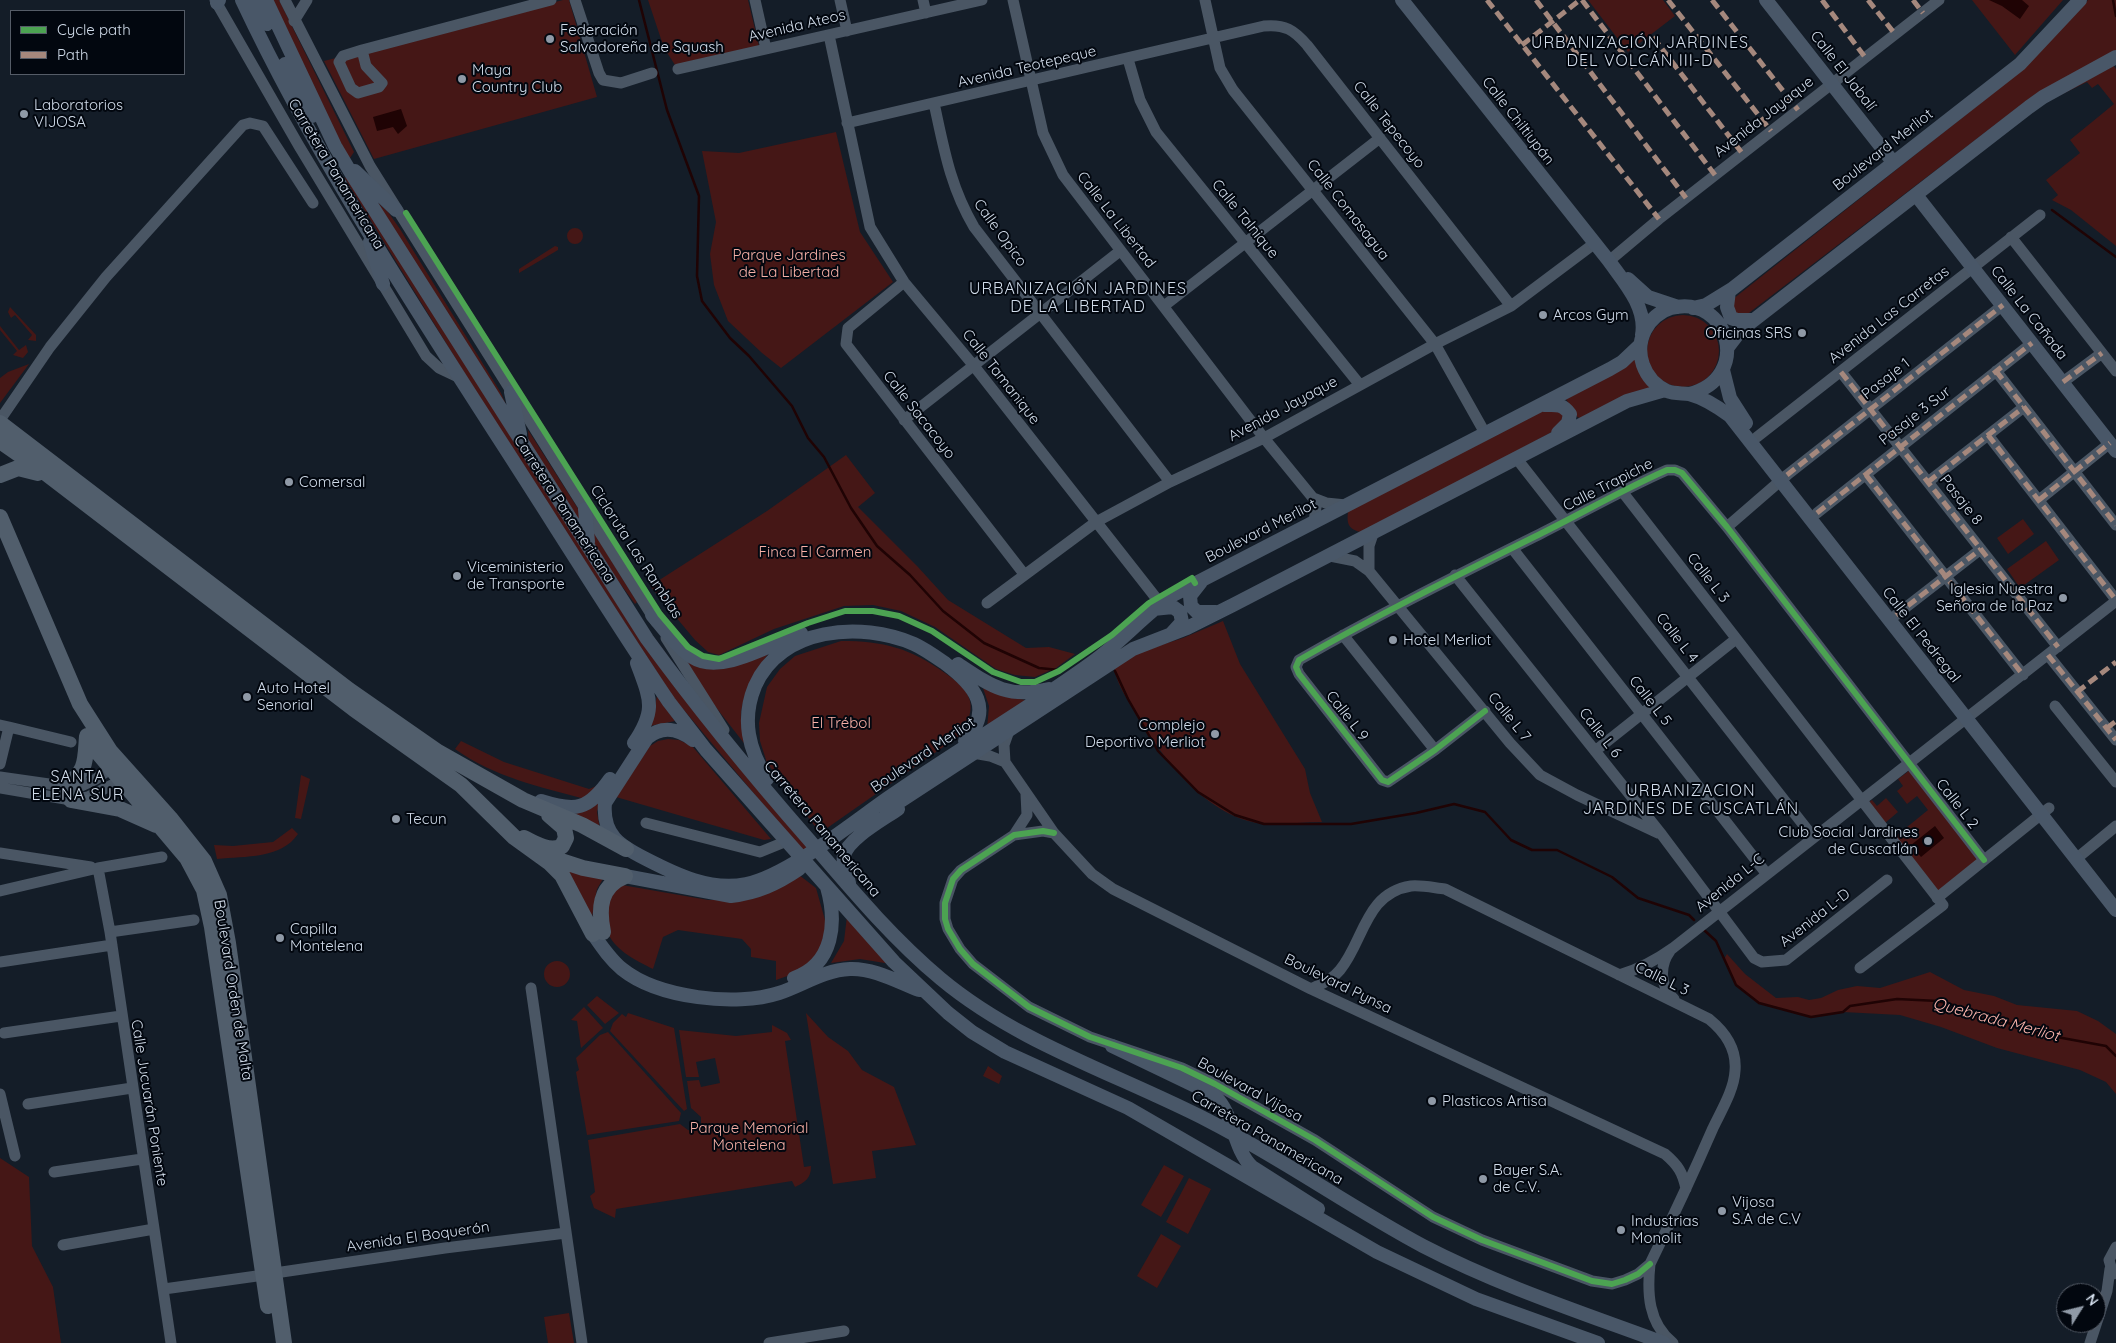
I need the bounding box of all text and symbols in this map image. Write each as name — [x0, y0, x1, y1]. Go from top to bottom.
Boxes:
street label: Avenida Ateos — [747, 6, 847, 46]
legend — [10, 10, 185, 75]
text: Cycle path — [57, 20, 131, 39]
place label: Federación Salvadoreña de Squash — [560, 21, 724, 56]
street label: Calle El Jabalí — [1806, 27, 1880, 115]
marker: Federación Salvadoreña de Squash — [544, 33, 556, 45]
district label: URBANIZACIÓN JARDINES DEL VOLCÁN III-D — [1528, 33, 1752, 71]
street label: Avenida Teotepeque — [956, 42, 1098, 92]
text: Path — [57, 45, 89, 64]
place label: Maya Country Club — [472, 61, 562, 96]
marker: Maya Country Club — [456, 73, 468, 85]
street label: Calle Chiltiupán — [1478, 73, 1558, 169]
street label: Avenida Jayaque — [1711, 73, 1817, 161]
street label: Calle Tepecoyo — [1349, 78, 1429, 172]
place label: Laboratorios VIJOSA — [34, 96, 123, 131]
street label: Carretera Panamericana — [284, 96, 388, 252]
street label: Boulevard Merliot — [1829, 105, 1937, 195]
marker: Laboratorios VIJOSA — [18, 108, 30, 120]
street label: Calle Comasagua — [1303, 156, 1393, 264]
street label: Calle La Libertad — [1073, 168, 1159, 272]
street label: Calle Talnique — [1208, 176, 1282, 262]
street label: Calle Opico — [970, 196, 1030, 270]
park label: Parque Jardines de La Libertad — [732, 246, 846, 281]
street label: Avenida Las Carretas — [1825, 262, 1953, 368]
street label: Calle La Cañada — [1987, 262, 2071, 364]
district label: URBANIZACIÓN JARDINES DE LA LIBERTAD — [966, 279, 1190, 317]
place label: Arcos Gym — [1553, 306, 1629, 324]
marker: Arcos Gym — [1537, 309, 1549, 321]
place label: Oficinas SRS — [1705, 324, 1792, 342]
street label: Calle Tamanique — [958, 326, 1044, 428]
marker: Oficinas SRS — [1796, 327, 1808, 339]
street label: Pasaje 1 — [1858, 355, 1914, 403]
street label: Calle Sacacoyo — [879, 367, 959, 463]
street label: Avenida Jayaque — [1225, 373, 1341, 445]
street label: Pasaje 3 Sur — [1876, 383, 1954, 449]
street label: Carretera Panamericana — [510, 432, 618, 586]
street label: Calle Trapiche — [1560, 455, 1656, 515]
street label: Pasaje 8 — [1936, 471, 1986, 529]
place label: Comersal — [299, 473, 365, 491]
marker: Comersal — [283, 476, 295, 488]
street label: Cicloruta Las Ramblas — [586, 482, 686, 622]
street label: Boulevard Merliot — [1203, 495, 1319, 567]
park label: Finca El Carmen — [759, 543, 871, 561]
street label: Calle L 3 — [1683, 550, 1733, 606]
place label: Viceministerio de Transporte — [467, 558, 565, 593]
marker: Viceministerio de Transporte — [451, 570, 463, 582]
place label: Iglesia Nuestra Señora de la Paz — [1936, 580, 2053, 615]
street label: Calle El Pedregal — [1878, 584, 1964, 686]
marker: Iglesia Nuestra Señora de la Paz — [2057, 592, 2069, 604]
street label: Calle L 4 — [1652, 610, 1702, 666]
place label: Hotel Merliot — [1403, 631, 1491, 649]
marker: Hotel Merliot — [1387, 634, 1399, 646]
street label: Calle L 5 — [1625, 672, 1675, 730]
place label: Auto Hotel Senorial — [257, 679, 330, 714]
street label: Calle L 9 — [1322, 687, 1372, 745]
street label: Calle L 7 — [1484, 689, 1534, 745]
marker: Auto Hotel Senorial — [241, 691, 253, 703]
street label: Calle L 6 — [1575, 704, 1625, 762]
street label: Boulevard Merliot — [867, 713, 979, 797]
park label: El Trébol — [811, 714, 871, 732]
place label: Complejo Deportivo Merliot — [1085, 716, 1205, 751]
marker: Complejo Deportivo Merliot — [1209, 728, 1221, 740]
street label: Carretera Panamericana — [760, 757, 884, 901]
district label: SANTA ELENA SUR — [30, 767, 126, 805]
street label: Calle L 2 — [1932, 775, 1982, 833]
district label: URBANIZACION JARDINES DE CUSCATLÁN — [1580, 781, 1802, 819]
place label: Tecun — [406, 810, 447, 828]
marker: Tecun — [390, 813, 402, 825]
place label: Club Social Jardines de Cuscatlán — [1778, 823, 1918, 858]
marker: Club Social Jardines de Cuscatlán — [1922, 835, 1934, 847]
street label: Avenida L-C — [1692, 850, 1768, 916]
street label: Avenida L-D — [1776, 885, 1854, 951]
street label: Boulevard Orden de Malta — [210, 898, 256, 1082]
place label: Capilla Montelena — [290, 920, 363, 955]
marker: Capilla Montelena — [274, 932, 286, 944]
street label: Boulevard Pynsa — [1281, 950, 1395, 1018]
street label: Calle L 3 — [1632, 958, 1692, 1000]
water label: Quebrada Merliot — [1931, 994, 2061, 1046]
street label: Calle Jucuarán Poniente — [127, 1018, 171, 1188]
street label: Boulevard Vijosa — [1194, 1054, 1306, 1126]
street label: Carretera Panamericana — [1188, 1087, 1346, 1189]
place label: Plasticos Artisa — [1442, 1092, 1547, 1110]
marker: Plasticos Artisa — [1426, 1095, 1438, 1107]
park label: Parque Memorial Montelena — [690, 1119, 808, 1154]
place label: Bayer S.A. de C.V. — [1493, 1161, 1562, 1196]
marker: Bayer S.A. de C.V. — [1477, 1173, 1489, 1185]
place label: Vijosa S.A de C.V — [1732, 1193, 1801, 1228]
marker: Vijosa S.A de C.V — [1716, 1205, 1728, 1217]
place label: Industrias Monolit — [1631, 1212, 1699, 1247]
street label: Avenida El Boquerón — [345, 1218, 491, 1256]
marker: Industrias Monolit — [1615, 1224, 1627, 1236]
north arrow — [2056, 1283, 2106, 1333]
text: N — [2082, 1290, 2103, 1309]

